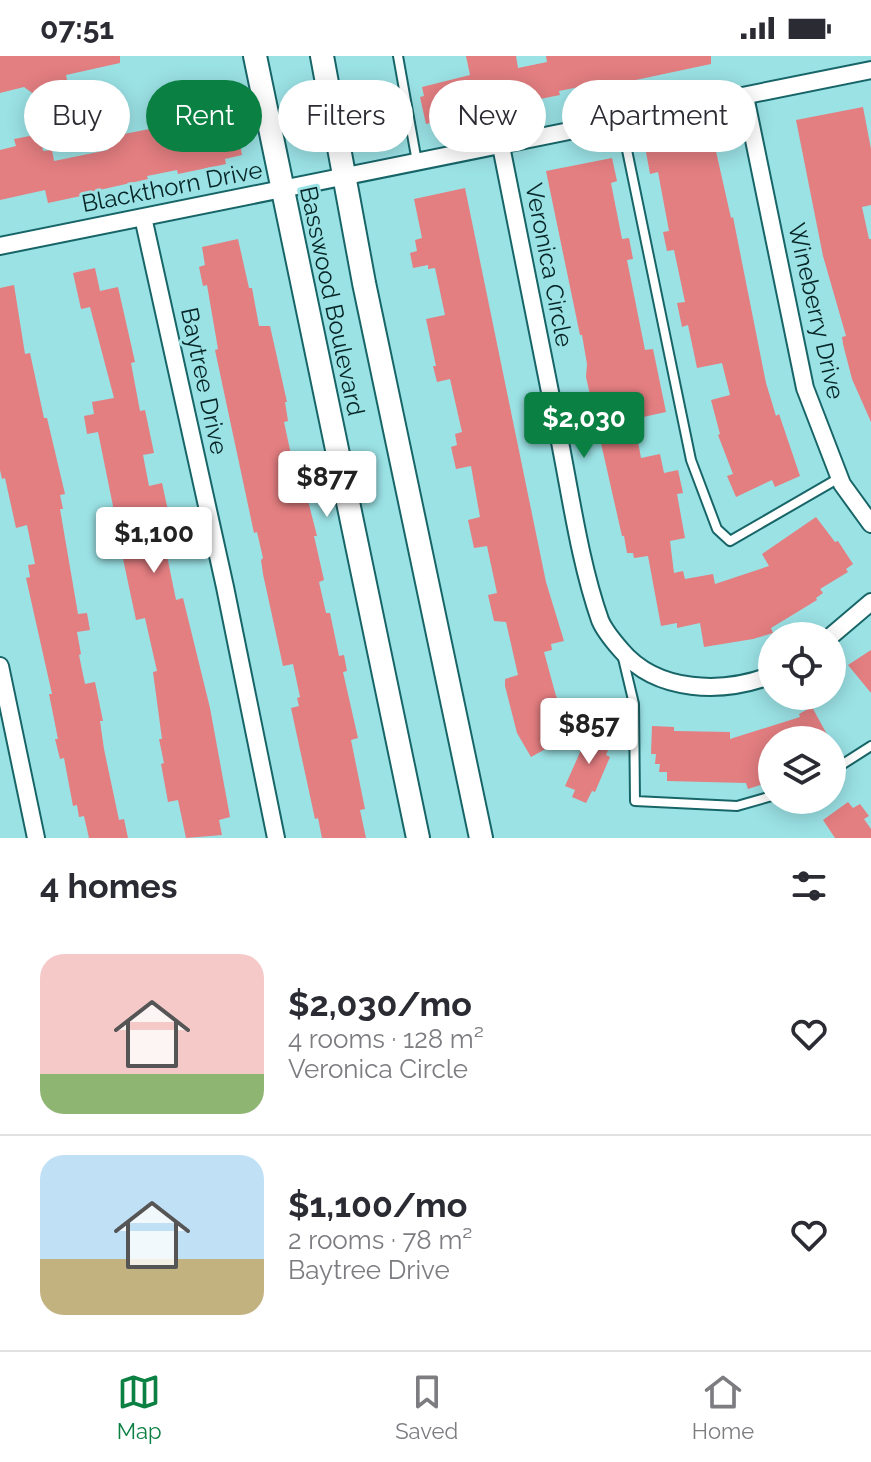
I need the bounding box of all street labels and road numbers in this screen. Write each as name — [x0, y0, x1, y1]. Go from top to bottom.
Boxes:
street label: Blackthorn Drive — [79, 155, 265, 218]
street label: Veronica Circle — [519, 181, 580, 349]
street label: Basswood Boulevard — [294, 183, 371, 418]
street label: Wineberry Drive — [782, 220, 851, 402]
street label: Baytree Drive — [175, 305, 234, 457]

